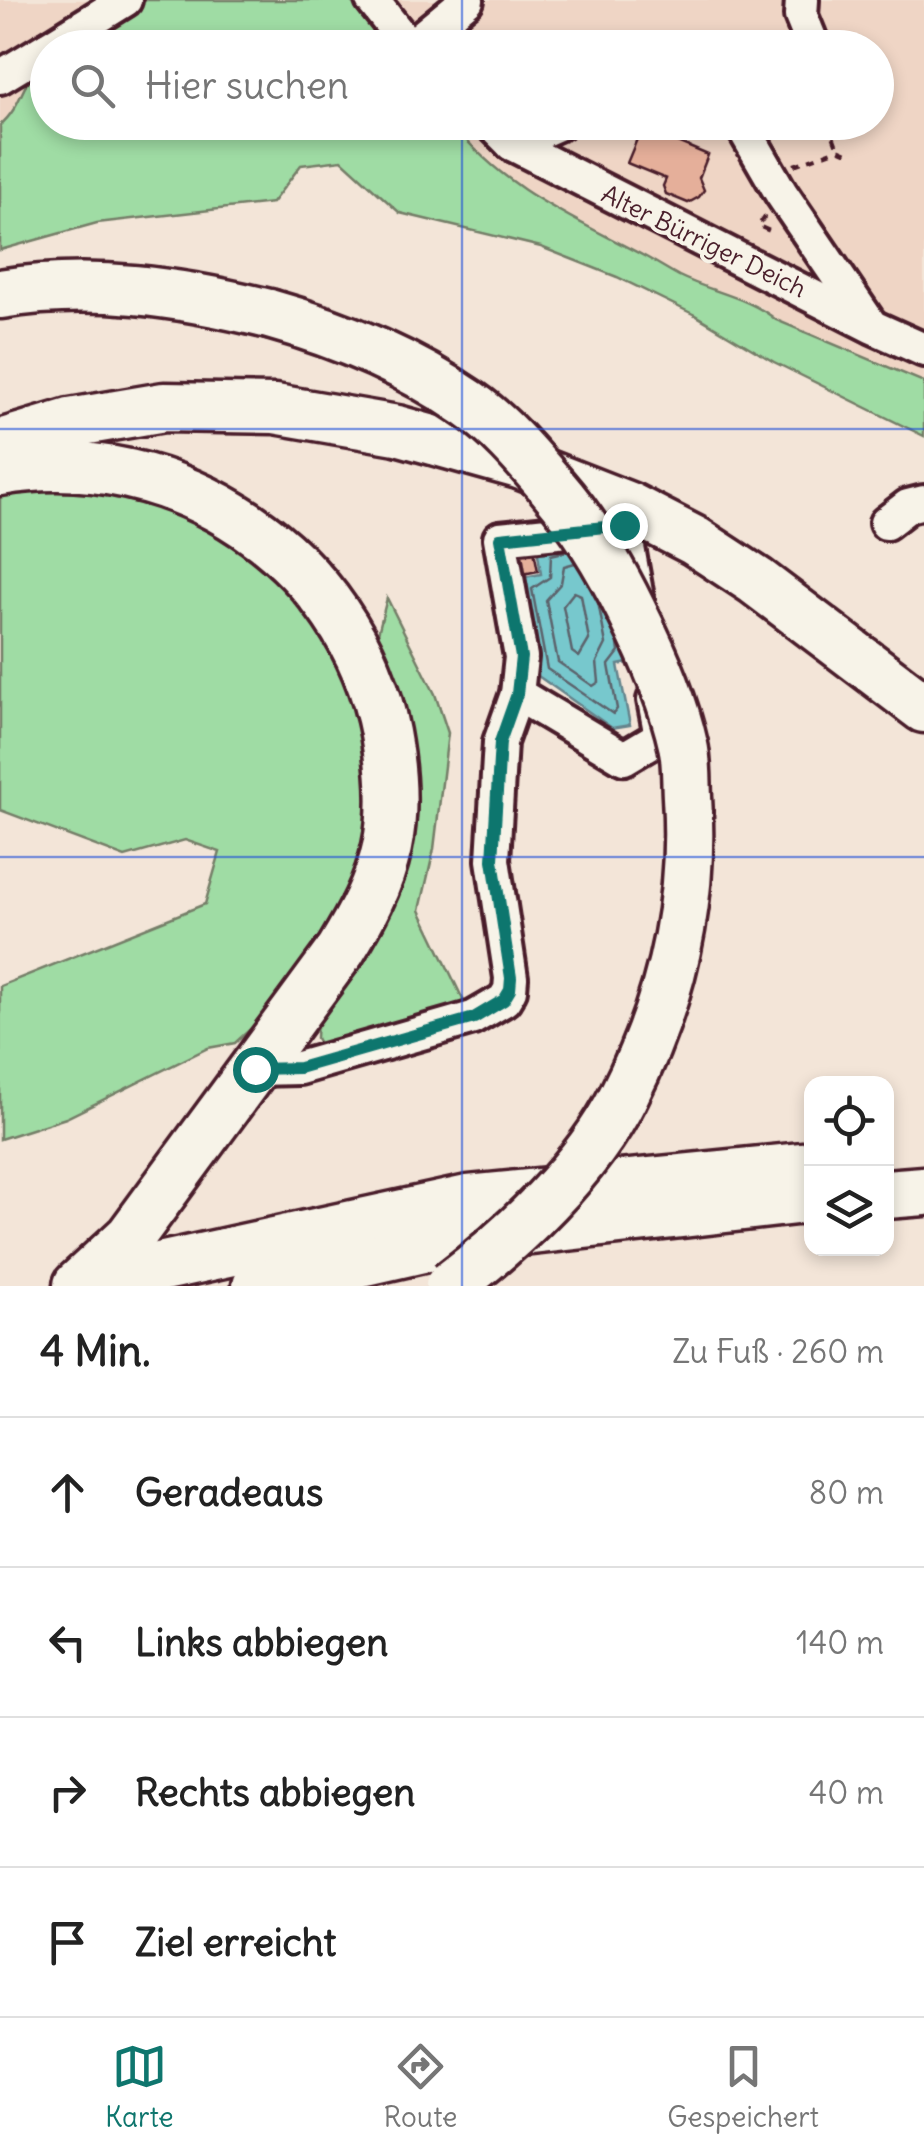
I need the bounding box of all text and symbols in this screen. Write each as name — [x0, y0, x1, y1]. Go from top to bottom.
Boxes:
search box — [30, 30, 894, 140]
icon: search — [65, 58, 120, 113]
text: Hier suchen — [145, 62, 349, 109]
street label: Alter Bürriger Deich — [596, 178, 812, 304]
route end — [602, 503, 648, 549]
route start — [233, 1047, 279, 1093]
map controls — [804, 1076, 894, 1256]
button: locate — [804, 1076, 894, 1166]
button: layers — [804, 1166, 894, 1256]
text: 4 Min. — [40, 1325, 151, 1377]
text: Zu Fuß · 260 m — [672, 1331, 884, 1372]
icon: ahead — [40, 1465, 95, 1520]
text: Geradeaus — [135, 1469, 323, 1516]
text: 80 m — [809, 1472, 884, 1513]
icon: left — [40, 1615, 95, 1670]
text: Links abbiegen — [135, 1619, 388, 1666]
text: 140 m — [796, 1622, 884, 1663]
icon: right — [40, 1765, 95, 1820]
text: Rechts abbiegen — [135, 1769, 415, 1816]
text: 40 m — [809, 1772, 884, 1813]
icon: arrive — [40, 1915, 95, 1970]
text: Ziel erreicht — [135, 1919, 336, 1966]
tab: Karte — [105, 2039, 174, 2135]
tab: Route — [384, 2039, 457, 2135]
tab: Gespeichert — [667, 2039, 819, 2135]

